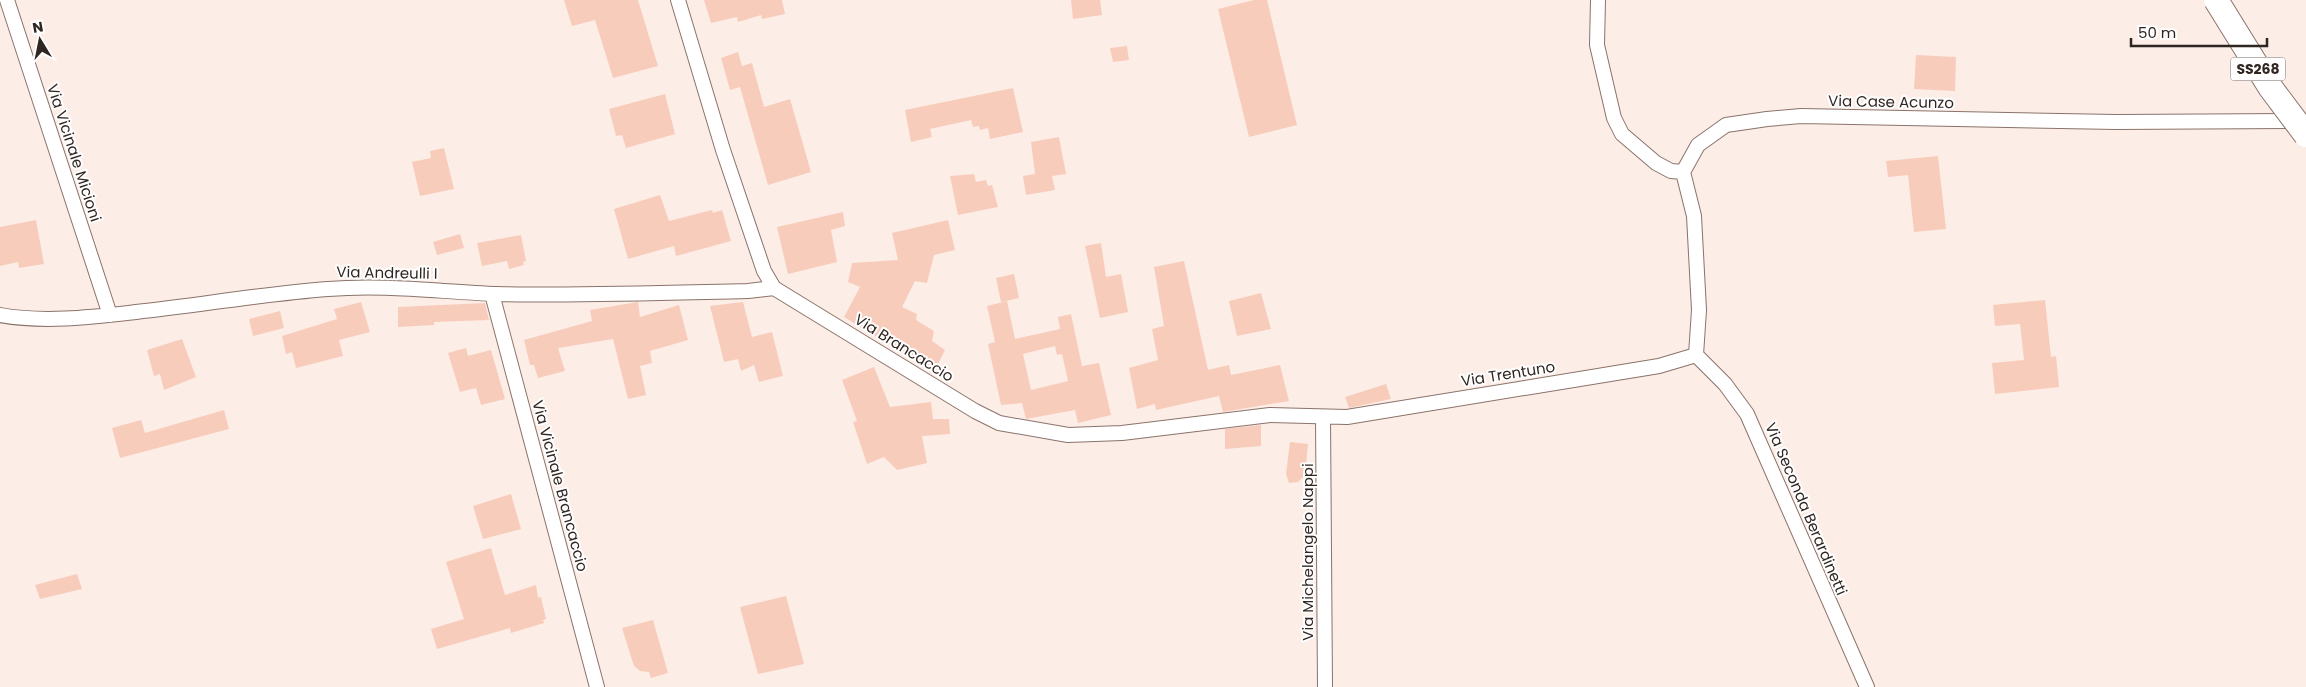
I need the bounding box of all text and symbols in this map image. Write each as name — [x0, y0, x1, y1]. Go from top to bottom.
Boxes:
north arrow — [15, 15, 65, 65]
scale bar — [2131, 15, 2267, 47]
text: N — [31, 16, 45, 38]
text: 50 m — [2138, 22, 2176, 43]
road number: SS268 — [2230, 58, 2286, 80]
street label: Via Vicinale Micioni — [42, 81, 107, 224]
street label: Via Case Acunzo — [1828, 90, 1954, 113]
street label: Via Andreulli I — [336, 261, 438, 284]
street label: Via Brancaccio — [851, 309, 958, 386]
street label: Via Trentuno — [1459, 356, 1556, 391]
street label: Via Vicinale Brancaccio — [527, 398, 593, 574]
street label: Via Seconda Berardinetti — [1760, 419, 1852, 598]
street label: Via Michelangelo Nappi — [1297, 463, 1318, 641]

